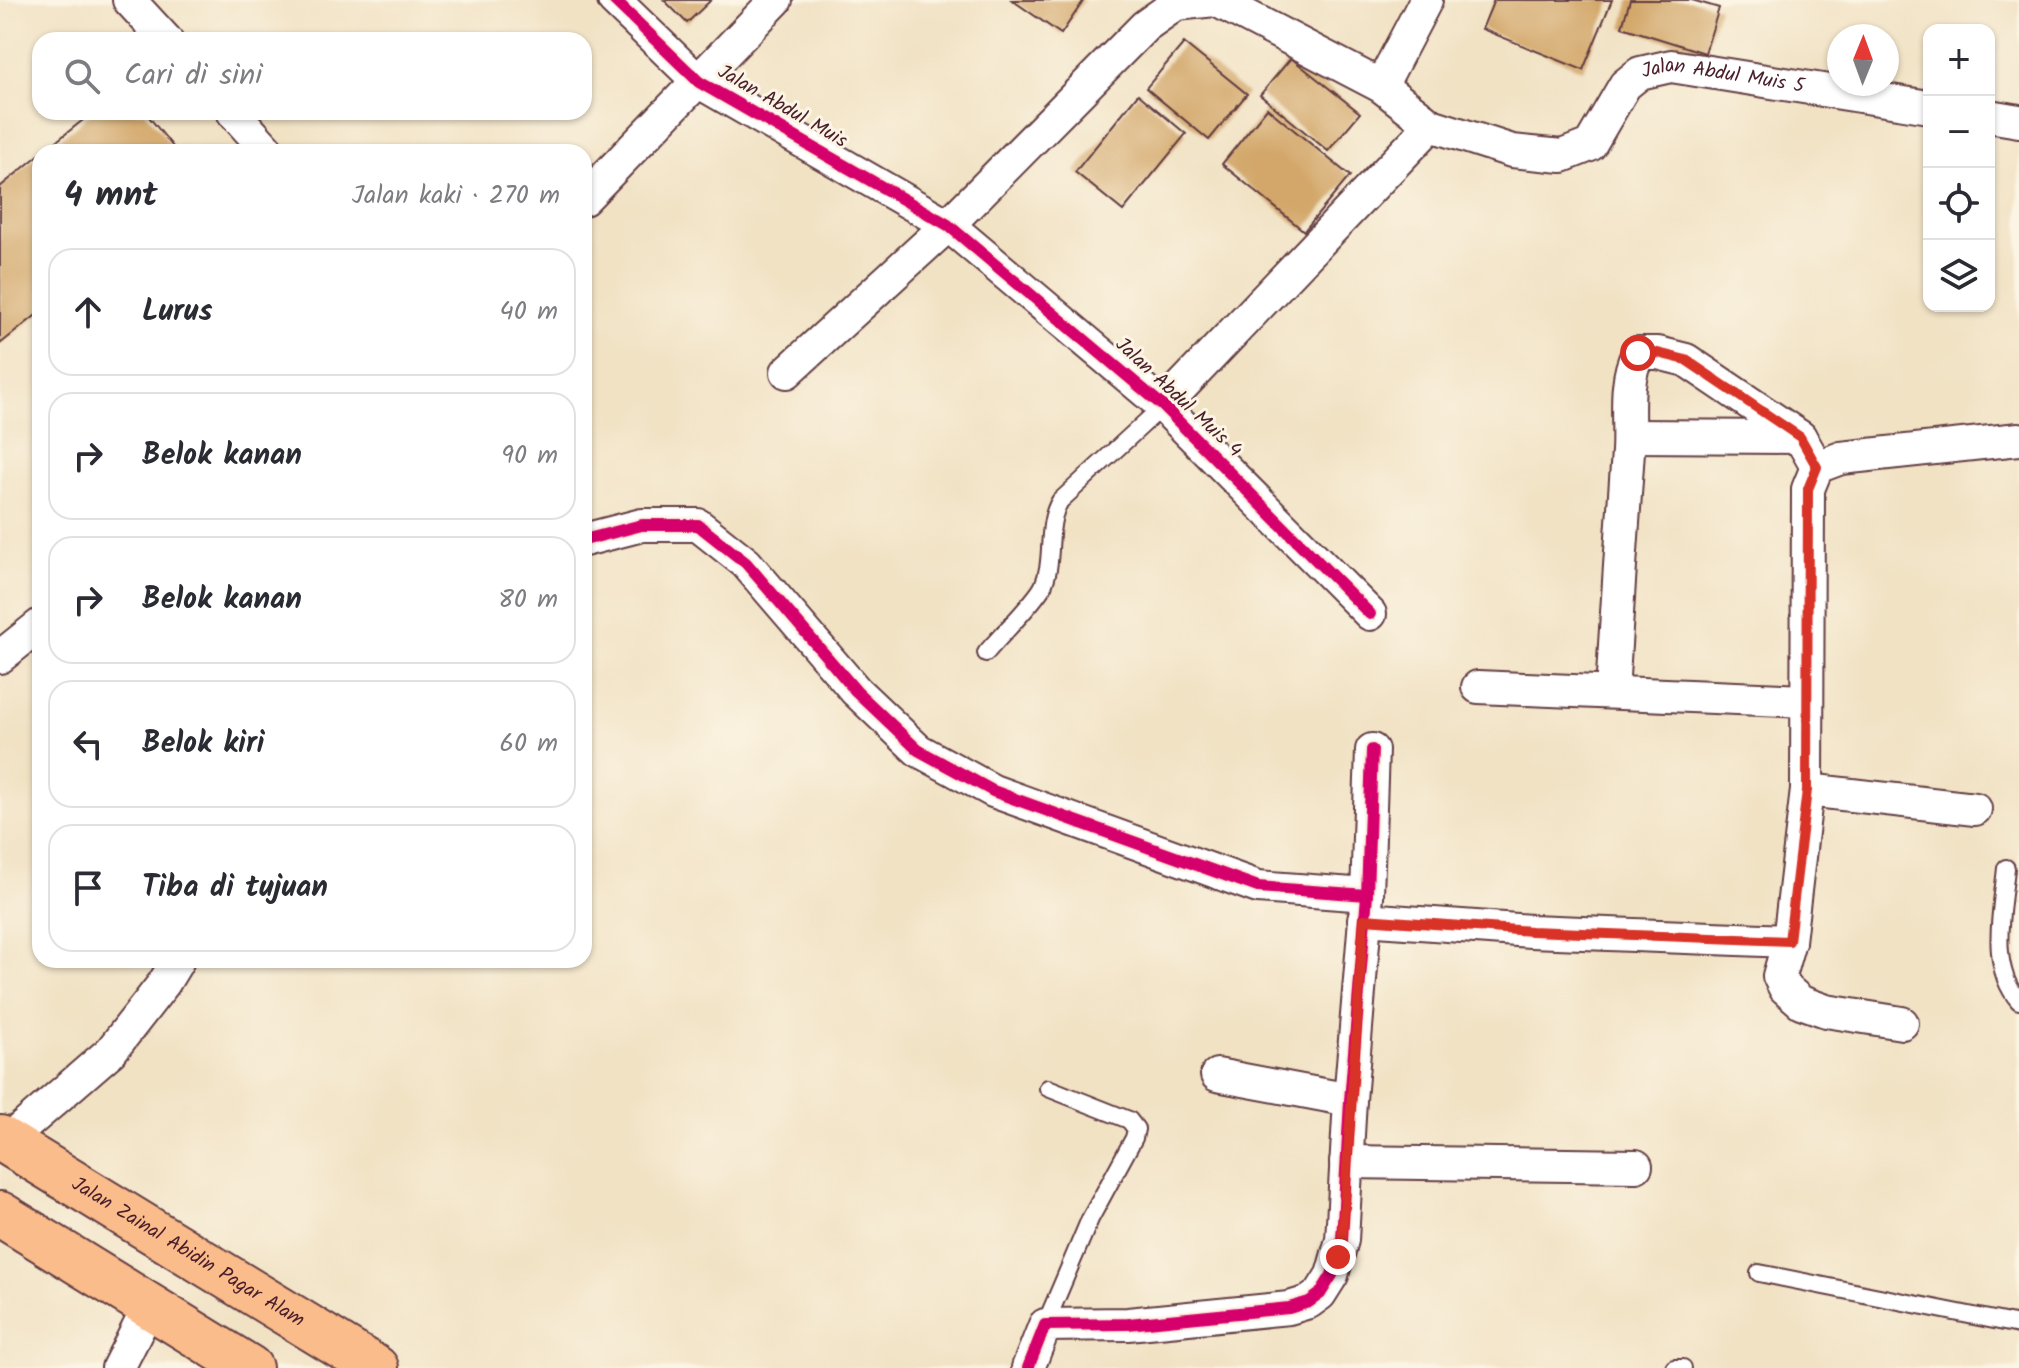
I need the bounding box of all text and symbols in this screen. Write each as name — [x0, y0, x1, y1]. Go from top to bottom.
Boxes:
north arrow — [1827, 24, 1899, 96]
map controls — [1923, 24, 1995, 312]
button: + — [1923, 24, 1995, 96]
search box — [32, 32, 592, 120]
street label: Jalan Abdul Muis 5 — [1639, 50, 1808, 103]
text: Cari di sini — [124, 52, 262, 100]
icon: search — [60, 54, 104, 98]
street label: Jalan Abdul Muis — [711, 57, 853, 157]
button: − — [1923, 96, 1995, 168]
button: locate — [1923, 168, 1995, 240]
text: 4 mnt — [64, 169, 158, 223]
text: Jalan kaki · 270 m — [352, 175, 560, 217]
button: layers — [1923, 240, 1995, 312]
text: Lurus — [142, 288, 212, 336]
icon: ahead — [66, 290, 110, 334]
text: 40 m — [500, 291, 558, 333]
street label: Jalan Abdul Muis 4 — [1107, 330, 1249, 466]
route start — [1620, 335, 1656, 371]
text: Belok kanan — [142, 432, 302, 480]
icon: right — [66, 434, 110, 478]
text: 90 m — [501, 435, 558, 477]
text: Belok kanan — [142, 576, 302, 624]
icon: right — [66, 578, 110, 622]
text: 80 m — [498, 579, 558, 621]
text: Belok kiri — [142, 720, 265, 768]
icon: left — [66, 722, 110, 766]
text: 60 m — [499, 723, 558, 765]
text: Tiba di tujuan — [142, 864, 328, 912]
icon: arrive — [66, 866, 110, 910]
street label: Jalan Zainal Abidin Pagar Alam — [65, 1169, 311, 1337]
route end — [1320, 1239, 1356, 1275]

